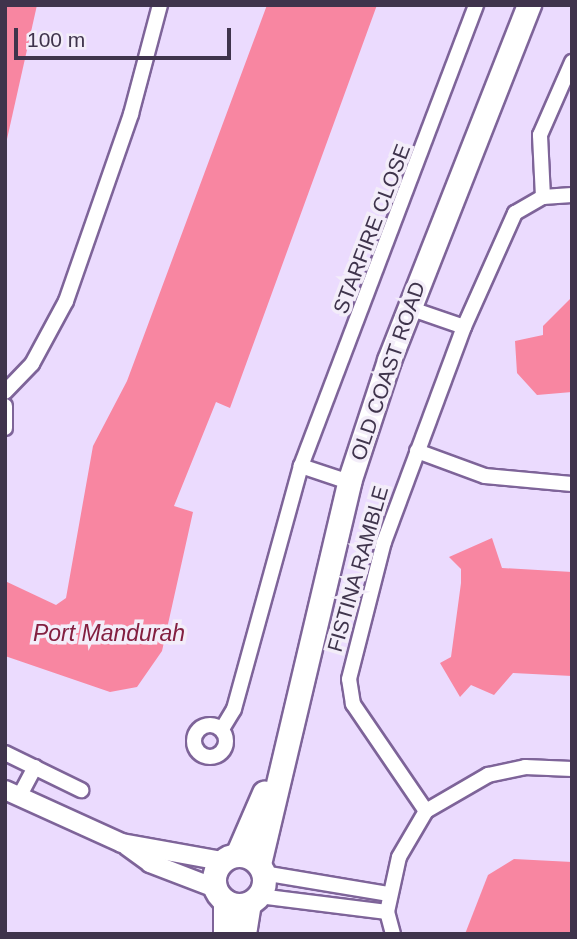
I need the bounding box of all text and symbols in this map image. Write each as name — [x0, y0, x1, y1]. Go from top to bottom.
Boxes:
scale bar — [18, 14, 234, 58]
text: 100 m — [27, 28, 85, 51]
street label: STARFIRE CLOSE — [328, 141, 416, 317]
street label: OLD COAST ROAD — [346, 278, 430, 464]
street label: FISTINA RAMBLE — [322, 483, 394, 655]
water label: Port Mandurah — [33, 619, 185, 647]

